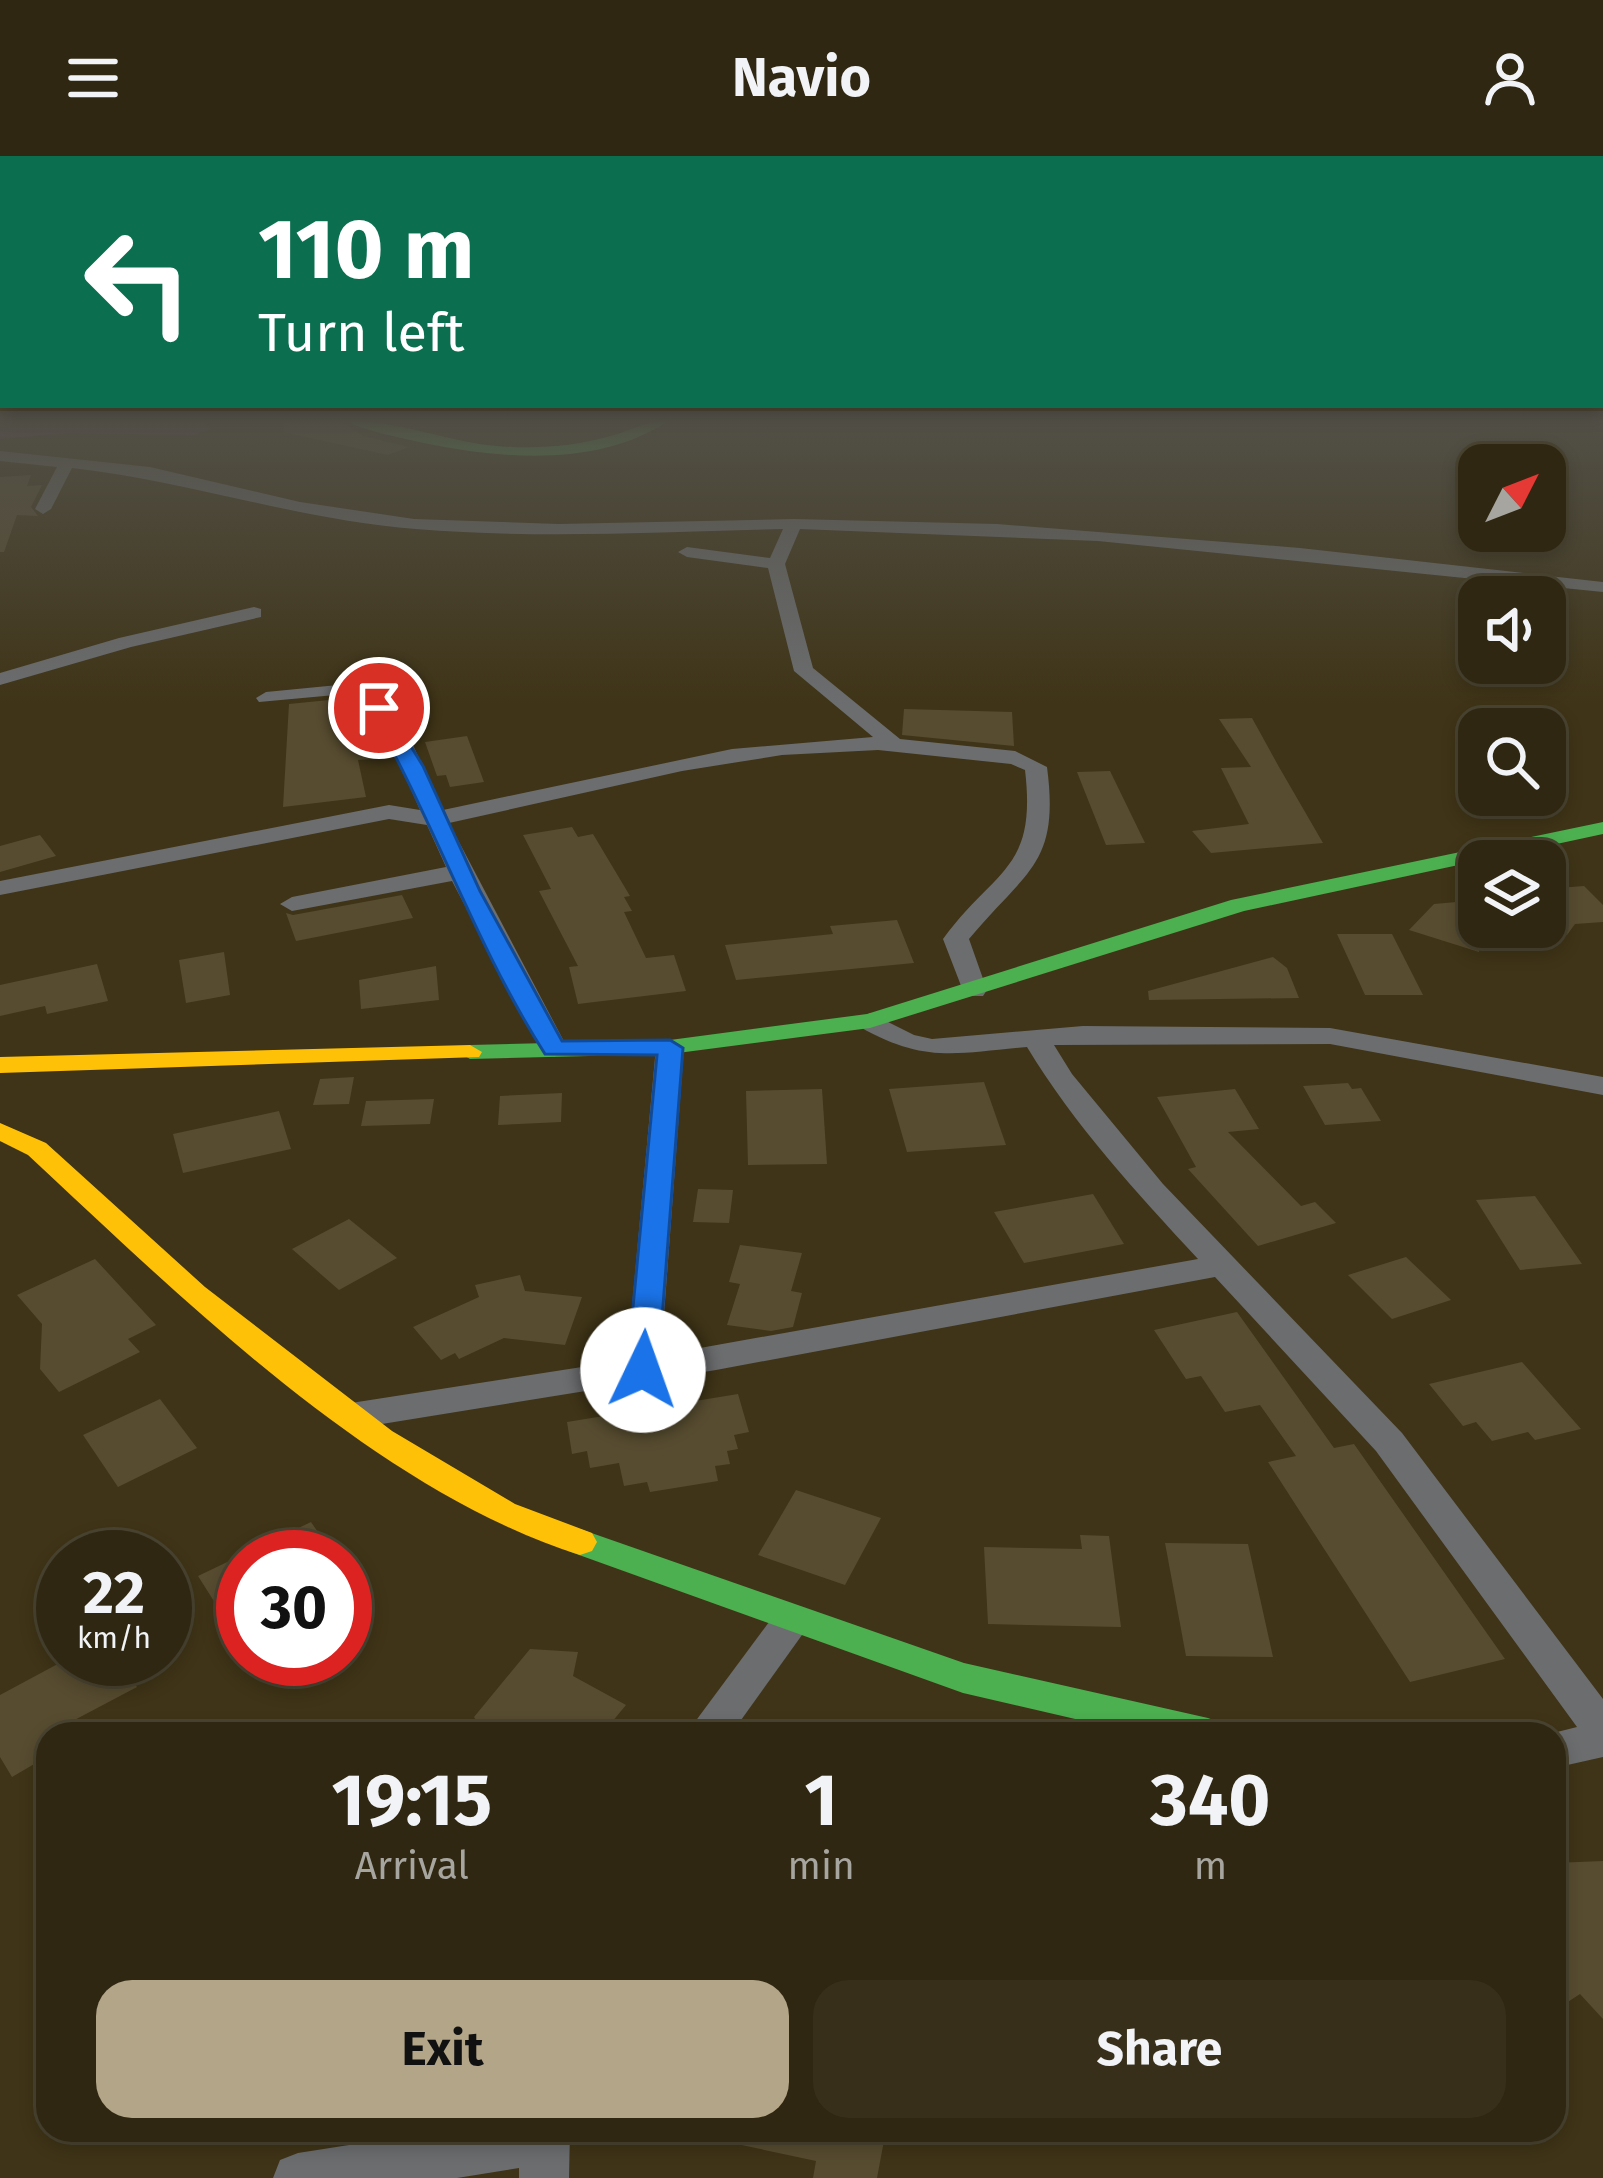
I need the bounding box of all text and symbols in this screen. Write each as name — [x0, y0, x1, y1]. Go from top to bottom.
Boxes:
icon: menu — [60, 45, 126, 111]
icon: person — [1477, 45, 1543, 111]
text: Navio — [732, 46, 871, 110]
text: 110 m — [258, 199, 474, 300]
icon: left — [60, 204, 216, 360]
text: Turn left — [258, 301, 465, 365]
north arrow — [1458, 444, 1566, 552]
map controls — [1458, 444, 1566, 948]
button: sound — [1458, 576, 1566, 684]
pin — [328, 657, 430, 759]
icon: arrive — [346, 675, 412, 741]
button: search — [1458, 708, 1566, 816]
button: layers — [1458, 840, 1566, 948]
position arrow — [580, 1307, 706, 1433]
speed limit sign: 30 — [216, 1530, 372, 1686]
text: 22 — [83, 1557, 145, 1629]
text: km/h — [77, 1620, 151, 1656]
text: 19:15 — [332, 1758, 492, 1844]
text: 1 — [804, 1758, 838, 1844]
text: 340 — [1150, 1758, 1270, 1844]
text: Arrival — [355, 1843, 469, 1889]
text: min — [788, 1843, 855, 1889]
text: m — [1194, 1843, 1227, 1889]
button: Exit — [96, 1980, 789, 2118]
button: Share — [813, 1980, 1506, 2118]

